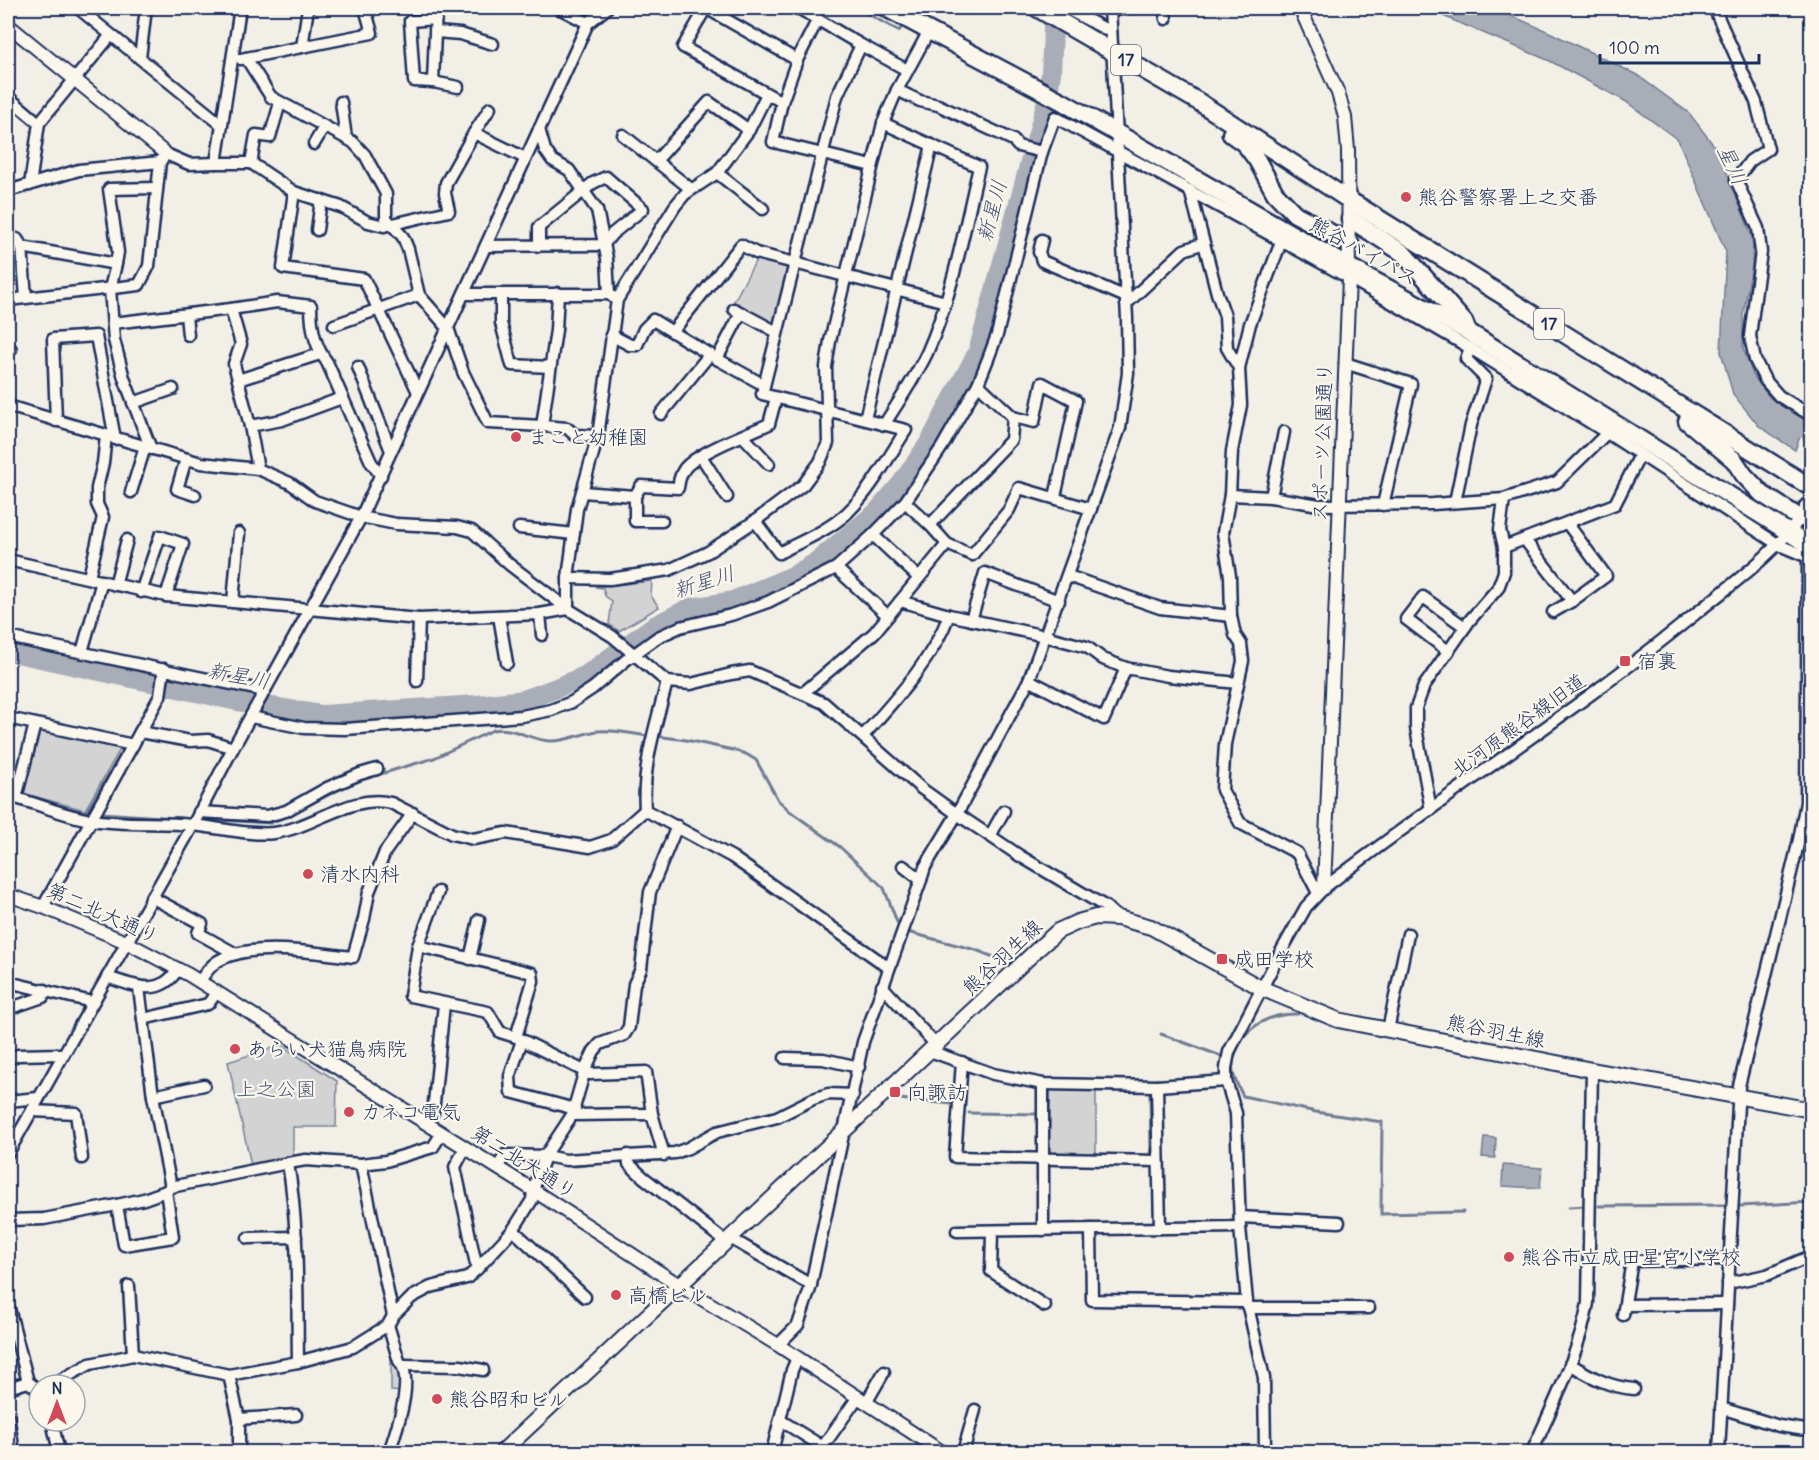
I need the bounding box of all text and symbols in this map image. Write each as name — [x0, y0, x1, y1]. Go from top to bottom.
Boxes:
scale bar — [1600, 27, 1759, 65]
text: 100 m — [1609, 36, 1660, 59]
road number: 17 — [1111, 45, 1141, 75]
water label: 星川 — [1711, 140, 1754, 190]
water label: 新星川 — [970, 177, 1013, 245]
place label: 熊谷警察署上之交番 — [1418, 184, 1598, 209]
marker: 熊谷警察署上之交番 — [1399, 190, 1413, 204]
street label: 熊谷バイパス — [1306, 211, 1423, 290]
road number: 17 — [1534, 309, 1564, 339]
street label: スポーツ公園通り — [1306, 362, 1337, 522]
place label: まこと幼稚園 — [528, 424, 648, 449]
marker: まこと幼稚園 — [509, 430, 523, 444]
water label: 新星川 — [670, 559, 738, 604]
place label: 宿裏 — [1637, 648, 1677, 673]
marker: 宿裏 — [1618, 654, 1632, 668]
water label: 新星川 — [206, 656, 273, 695]
street label: 北河原熊谷線旧道 — [1446, 667, 1590, 782]
place label: 清水内科 — [320, 861, 400, 886]
marker: 清水内科 — [301, 867, 315, 881]
street label: 第二北大通り — [43, 877, 163, 948]
street label: 熊谷羽生線 — [957, 913, 1047, 1000]
place label: 成田学校 — [1234, 946, 1314, 971]
marker: 成田学校 — [1215, 952, 1229, 966]
street label: 熊谷羽生線 — [1445, 1009, 1548, 1052]
place label: あらい犬猫鳥病院 — [247, 1036, 407, 1061]
marker: あらい犬猫鳥病院 — [228, 1042, 242, 1056]
park label: 上之公園 — [236, 1076, 316, 1101]
place label: 向諏訪 — [907, 1079, 967, 1104]
marker: 向諏訪 — [888, 1085, 902, 1099]
place label: カネコ電気 — [361, 1099, 461, 1124]
marker: カネコ電気 — [342, 1105, 356, 1119]
street label: 第二北大通り — [467, 1119, 582, 1204]
place label: 熊谷市立成田星宮小学校 — [1521, 1244, 1741, 1269]
marker: 熊谷市立成田星宮小学校 — [1502, 1250, 1516, 1264]
place label: 高橋ビル — [628, 1282, 708, 1307]
marker: 高橋ビル — [609, 1288, 623, 1302]
north arrow — [27, 1373, 87, 1433]
text: N — [51, 1378, 63, 1398]
place label: 熊谷昭和ビル — [449, 1386, 569, 1411]
marker: 熊谷昭和ビル — [430, 1392, 444, 1406]

